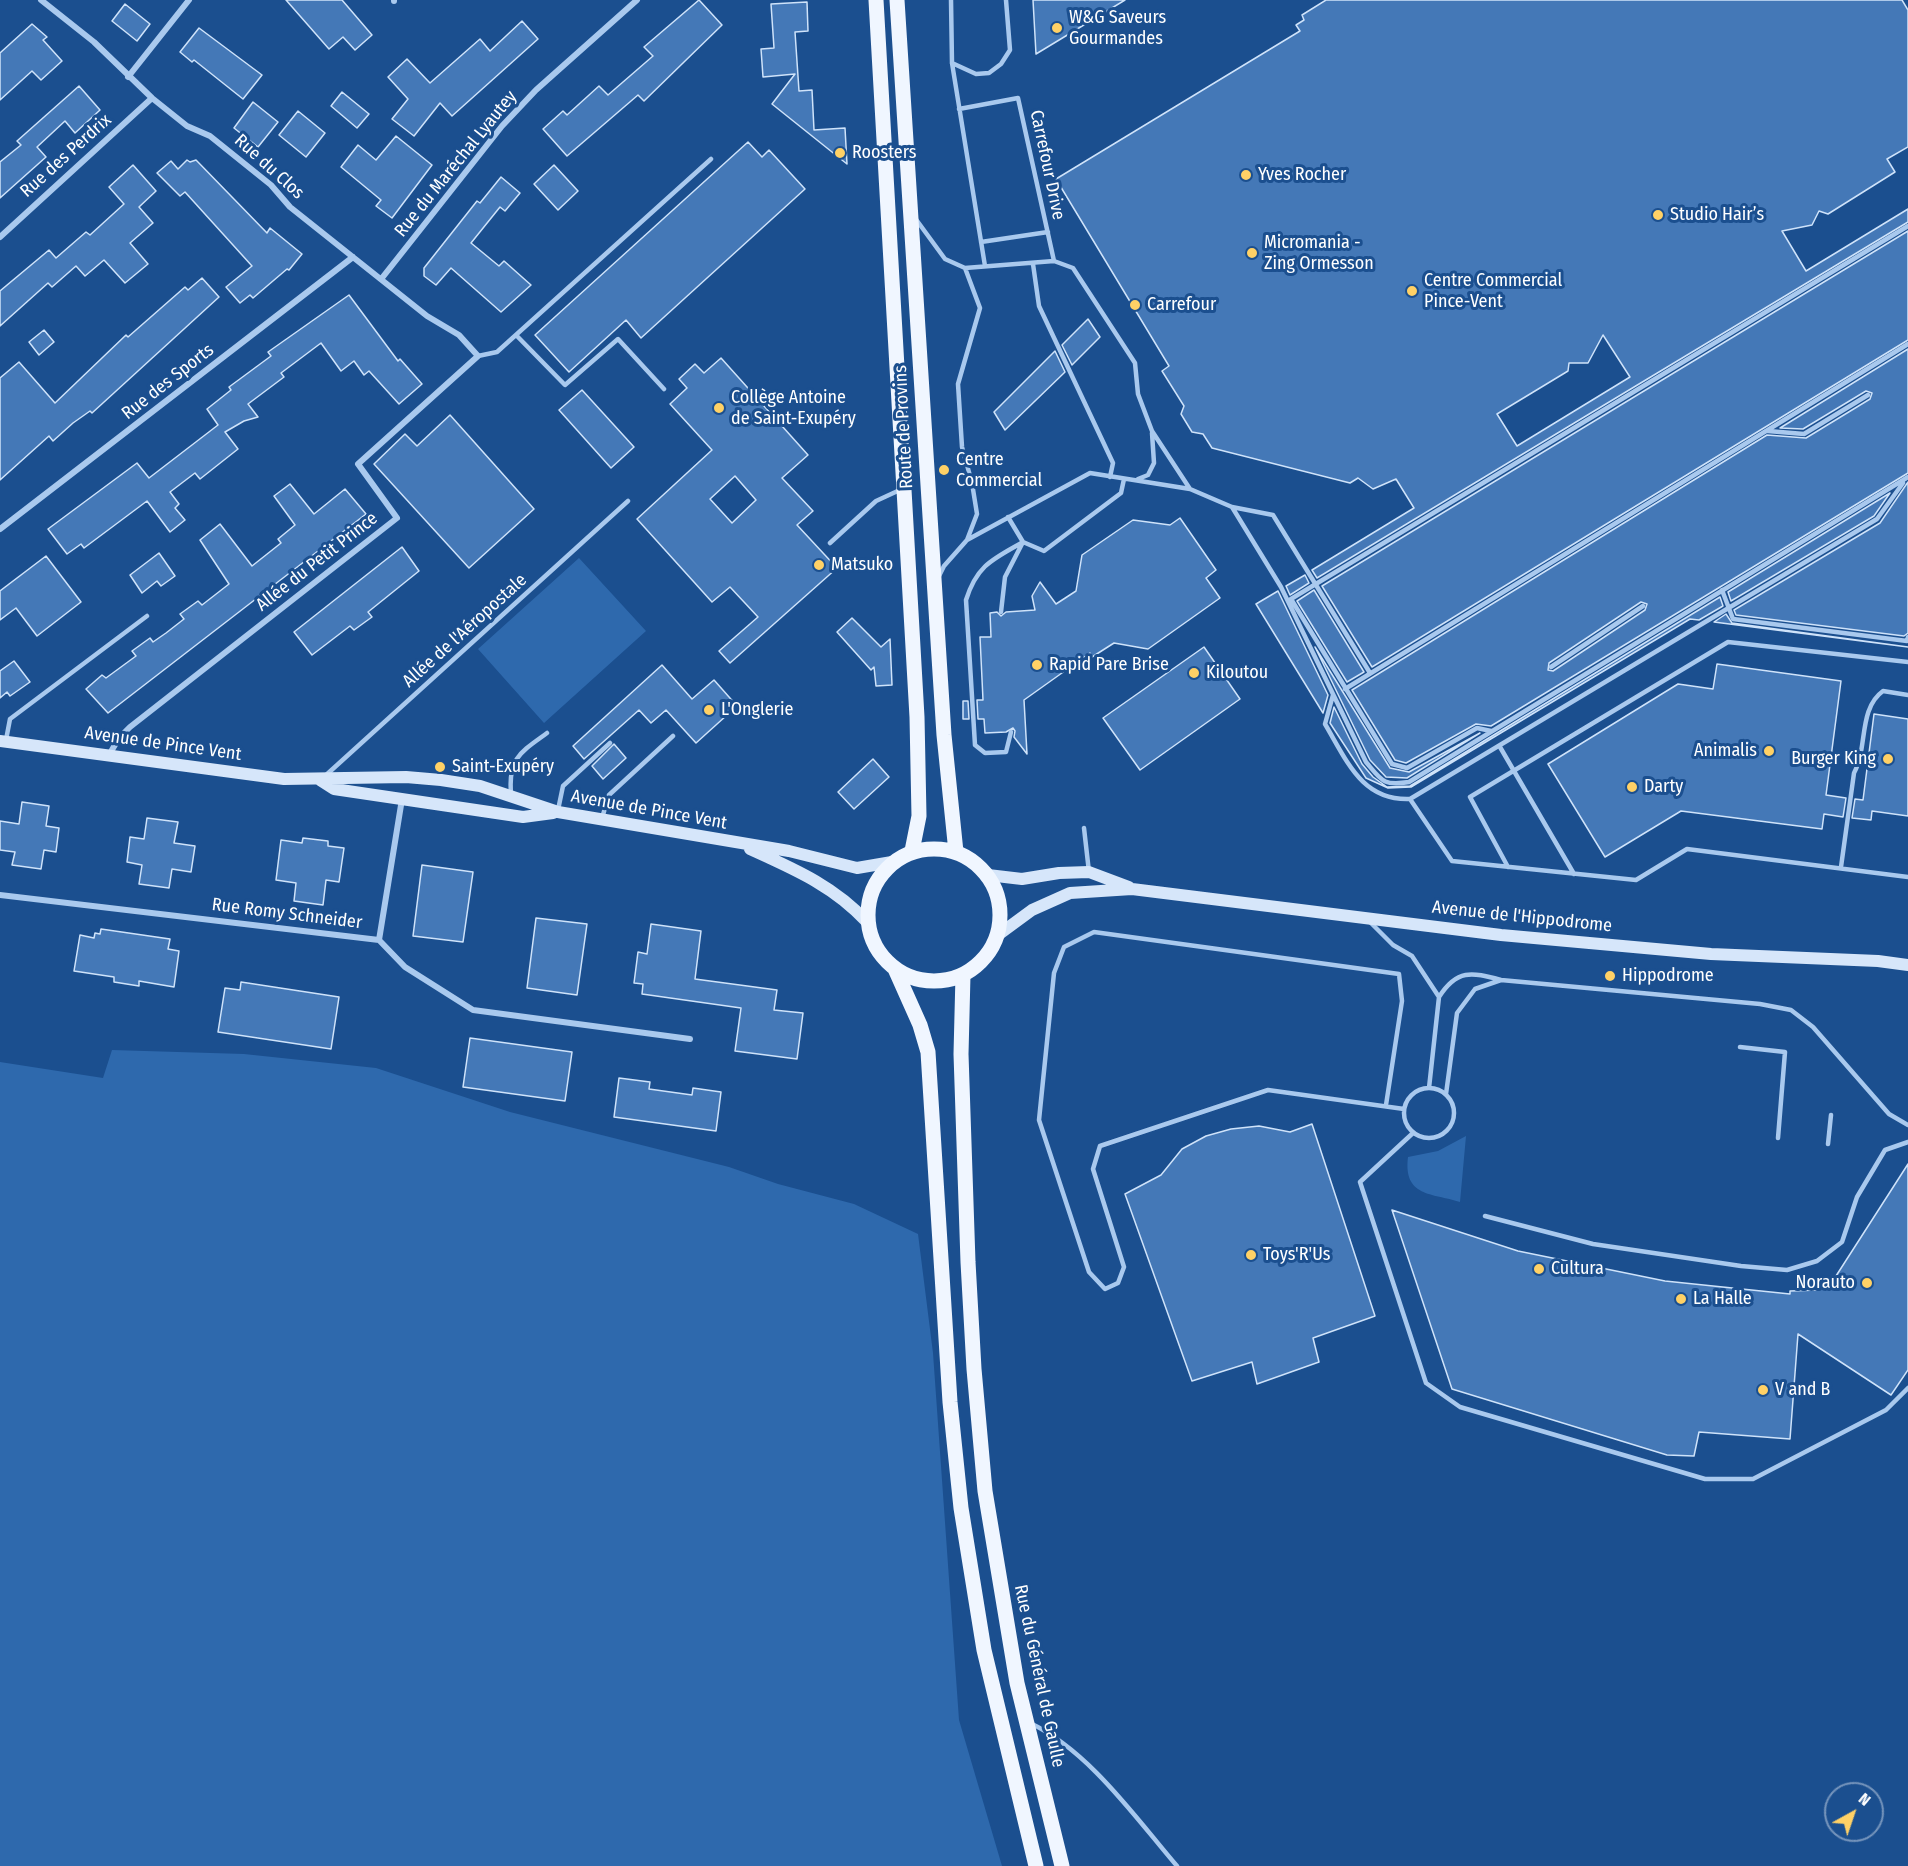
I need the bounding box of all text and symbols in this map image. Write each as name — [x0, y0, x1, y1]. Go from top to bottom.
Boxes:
place label: W&G Saveurs Gourmandes — [1069, 7, 1166, 50]
marker: W&G Saveurs Gourmandes — [1050, 21, 1064, 35]
street label: Rue du Maréchal Lyautey — [390, 86, 522, 242]
street label: Carrefour Drive — [1025, 108, 1069, 222]
street label: Rue des Perdrix — [16, 110, 116, 202]
street label: Rue du Clos — [230, 130, 308, 204]
place label: Roosters — [852, 142, 916, 164]
marker: Roosters — [833, 146, 847, 160]
place label: Yves Rocher — [1258, 164, 1346, 186]
marker: Yves Rocher — [1239, 168, 1253, 182]
place label: Studio Hair’s — [1670, 204, 1764, 226]
marker: Studio Hair’s — [1651, 208, 1665, 222]
place label: Micromania - Zing Ormesson — [1264, 232, 1374, 274]
marker: Micromania - Zing Ormesson — [1245, 246, 1259, 260]
place label: Centre Commercial Pince-Vent — [1424, 270, 1562, 312]
marker: Centre Commercial Pince-Vent — [1405, 284, 1419, 298]
place label: Carrefour — [1147, 294, 1216, 316]
marker: Carrefour — [1128, 298, 1142, 312]
street label: Rue des Sports — [118, 339, 218, 425]
street label: Route de Provins — [890, 365, 918, 489]
place label: Collège Antoine de Saint-Exupéry — [731, 387, 856, 430]
marker: Collège Antoine de Saint-Exupéry — [712, 401, 726, 415]
place label: Centre Commercial — [956, 449, 1042, 492]
marker: Centre Commercial — [937, 463, 951, 477]
street label: Allée du Petit Prince — [252, 508, 382, 616]
place label: Matsuko — [831, 554, 893, 576]
marker: Matsuko — [812, 558, 826, 572]
street label: Allée de l'Aéropostale — [398, 570, 532, 692]
place label: Rapid Pare Brise — [1049, 654, 1169, 676]
marker: Rapid Pare Brise — [1030, 658, 1044, 672]
place label: Kiloutou — [1206, 662, 1268, 684]
marker: Kiloutou — [1187, 666, 1201, 680]
place label: L'Onglerie — [721, 699, 793, 721]
marker: L'Onglerie — [702, 703, 716, 717]
street label: Avenue de Pince Vent — [83, 722, 243, 766]
place label: Animalis — [1694, 740, 1757, 762]
marker: Animalis — [1762, 744, 1776, 758]
place label: Burger King — [1791, 748, 1876, 770]
marker: Burger King — [1881, 752, 1895, 766]
place label: Saint-Exupéry — [452, 756, 554, 778]
marker: Saint-Exupéry — [433, 760, 447, 774]
place label: Darty — [1644, 776, 1683, 798]
marker: Darty — [1625, 780, 1639, 794]
street label: Avenue de Pince Vent — [569, 786, 729, 834]
street label: Rue Romy Schneider — [211, 894, 363, 934]
street label: Avenue de l'Hippodrome — [1431, 897, 1613, 937]
place label: Hippodrome — [1622, 965, 1714, 987]
marker: Hippodrome — [1603, 969, 1617, 983]
place label: Toys'R'Us — [1263, 1244, 1330, 1266]
marker: Toys'R'Us — [1244, 1248, 1258, 1262]
place label: Cultura — [1551, 1258, 1604, 1280]
marker: Cultura — [1532, 1262, 1546, 1276]
place label: Norauto — [1796, 1272, 1855, 1294]
marker: Norauto — [1860, 1276, 1874, 1290]
place label: La Halle — [1693, 1288, 1752, 1310]
marker: La Halle — [1674, 1292, 1688, 1306]
place label: V and B — [1775, 1379, 1830, 1401]
marker: V and B — [1756, 1383, 1770, 1397]
street label: Rue du Général de Gaulle — [1009, 1583, 1069, 1769]
north arrow — [1824, 1782, 1884, 1842]
text: N — [1855, 1789, 1874, 1810]

